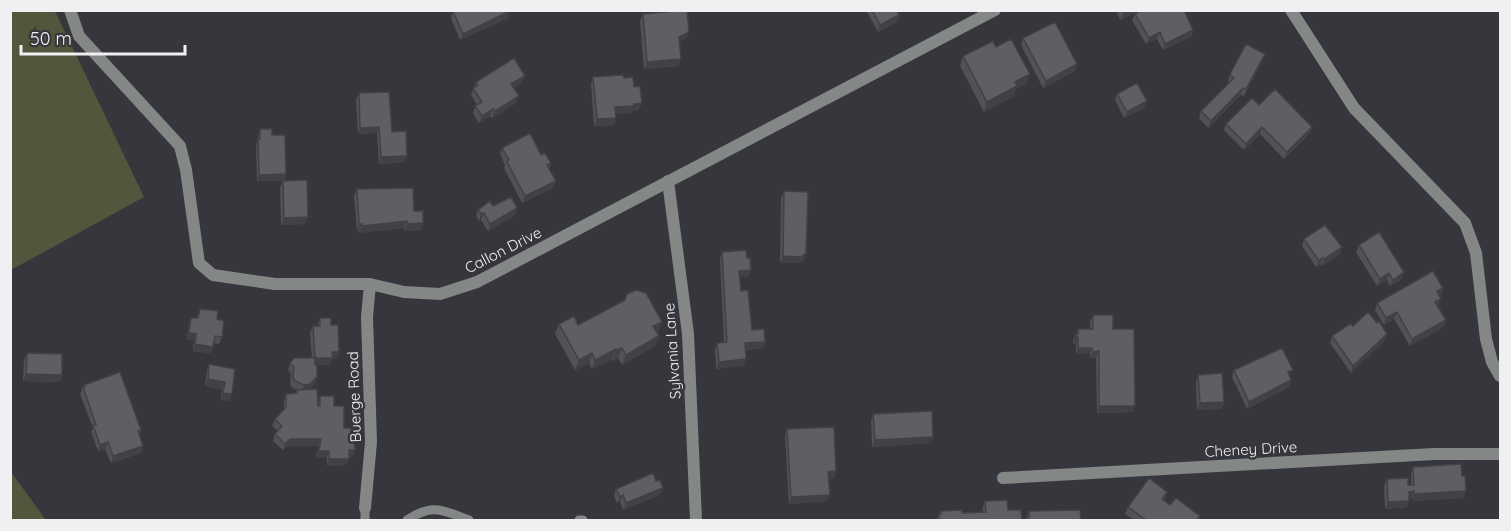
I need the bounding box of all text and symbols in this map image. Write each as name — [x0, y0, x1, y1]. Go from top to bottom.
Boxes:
scale bar — [21, 18, 184, 56]
text: 50 m — [30, 27, 72, 50]
street label: Callon Drive — [461, 223, 545, 277]
street label: Sylvania Lane — [659, 302, 685, 400]
street label: Buerge Road — [343, 351, 365, 443]
street label: Cheney Drive — [1204, 437, 1298, 461]

